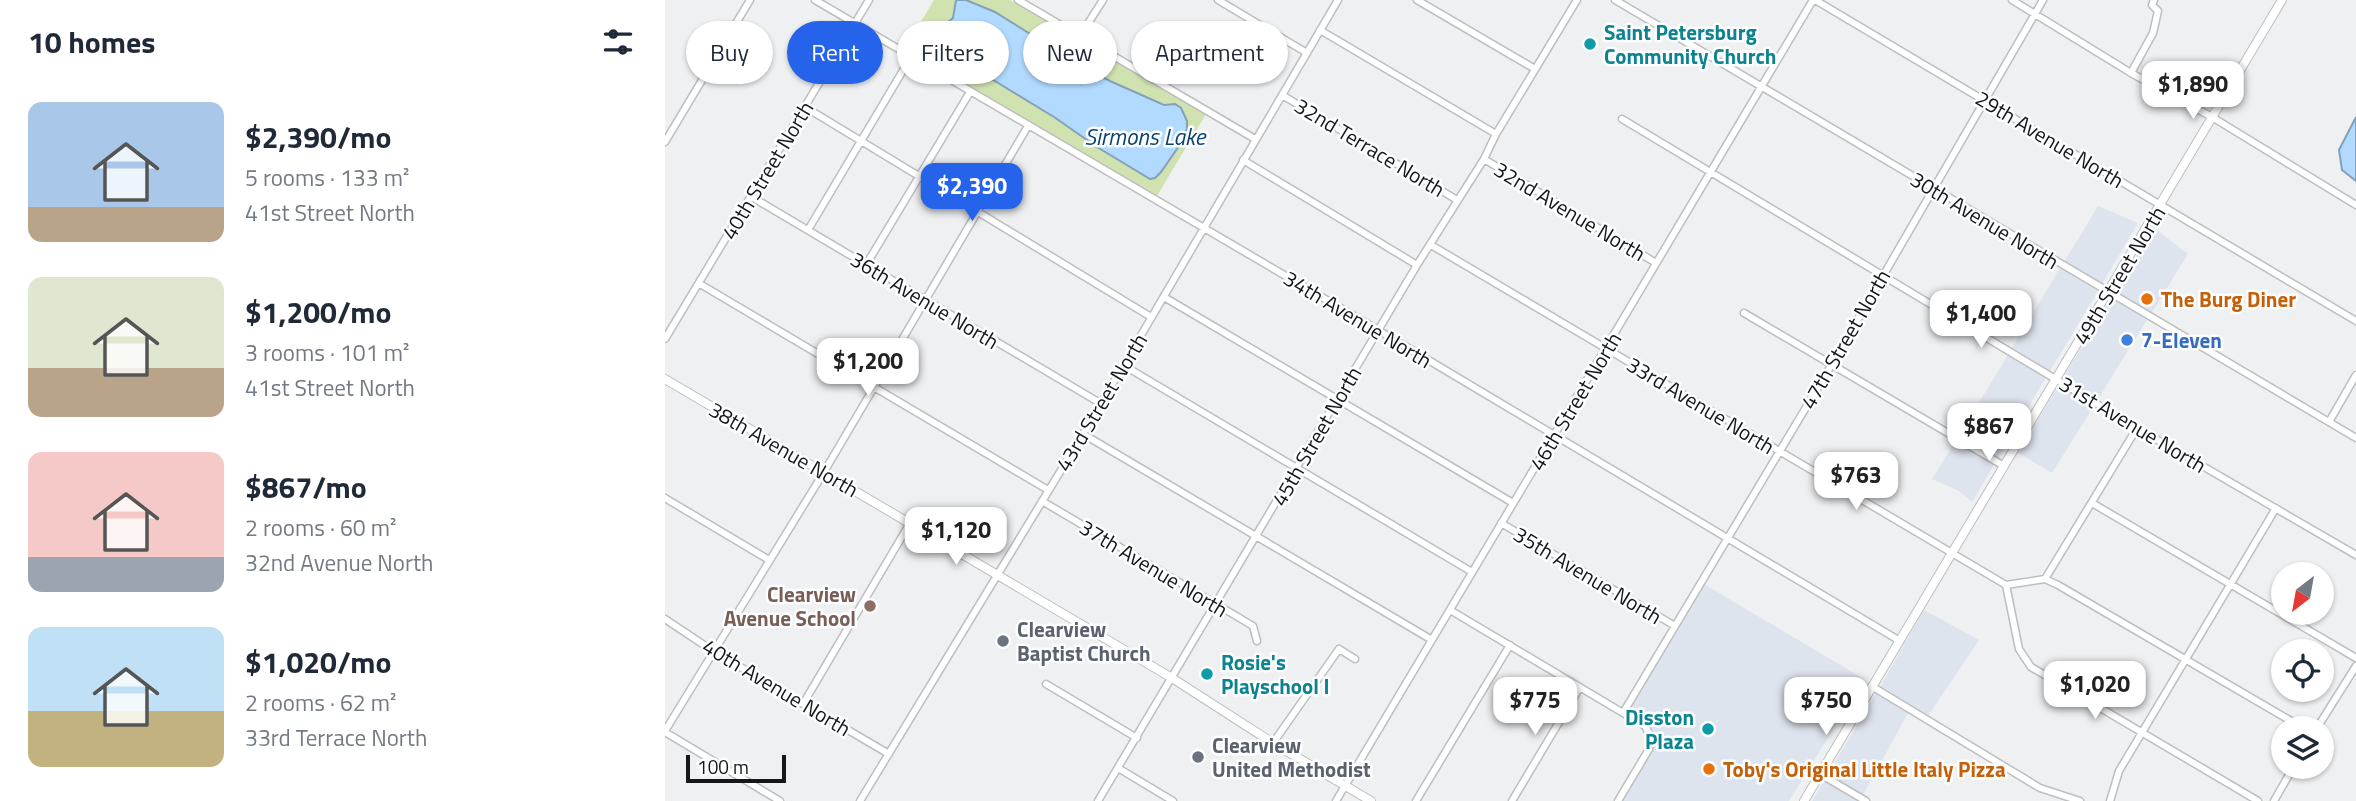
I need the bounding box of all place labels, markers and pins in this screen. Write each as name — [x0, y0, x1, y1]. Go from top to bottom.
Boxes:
place label: Saint Petersburg Community Church — [1604, 16, 1776, 72]
marker: Saint Petersburg Community Church — [1582, 36, 1598, 52]
pin: $1,890 — [2136, 61, 2250, 121]
pin: $2,390 — [915, 164, 1029, 223]
place label: The Burg Diner — [2161, 283, 2296, 315]
pin: $1,400 — [1924, 290, 2038, 350]
marker: The Burg Diner — [2139, 291, 2155, 307]
place label: 7-Eleven — [2141, 324, 2222, 356]
marker: 7-Eleven — [2119, 332, 2135, 348]
pin: $1,200 — [811, 338, 925, 398]
pin: $867 — [1948, 404, 2030, 463]
pin: $763 — [1815, 452, 1897, 512]
pin: $1,120 — [899, 508, 1013, 567]
place label: Clearview Avenue School — [724, 578, 856, 634]
marker: Clearview Avenue School — [862, 598, 878, 614]
place label: Clearview Baptist Church — [1017, 613, 1151, 669]
marker: Clearview Baptist Church — [995, 633, 1011, 649]
place label: Rosie's Playschool I — [1221, 646, 1330, 702]
pin: $1,020 — [2038, 662, 2152, 721]
marker: Rosie's Playschool I — [1199, 666, 1215, 682]
pin: $775 — [1494, 678, 1576, 737]
pin: $750 — [1785, 678, 1867, 737]
place label: Disston Plaza — [1625, 701, 1694, 757]
marker: Disston Plaza — [1700, 721, 1716, 737]
place label: Clearview United Methodist — [1212, 729, 1371, 785]
marker: Clearview United Methodist — [1190, 749, 1206, 765]
place label: Toby's Original Little Italy Pizza — [1723, 753, 2006, 785]
marker: Toby's Original Little Italy Pizza — [1701, 761, 1717, 777]

